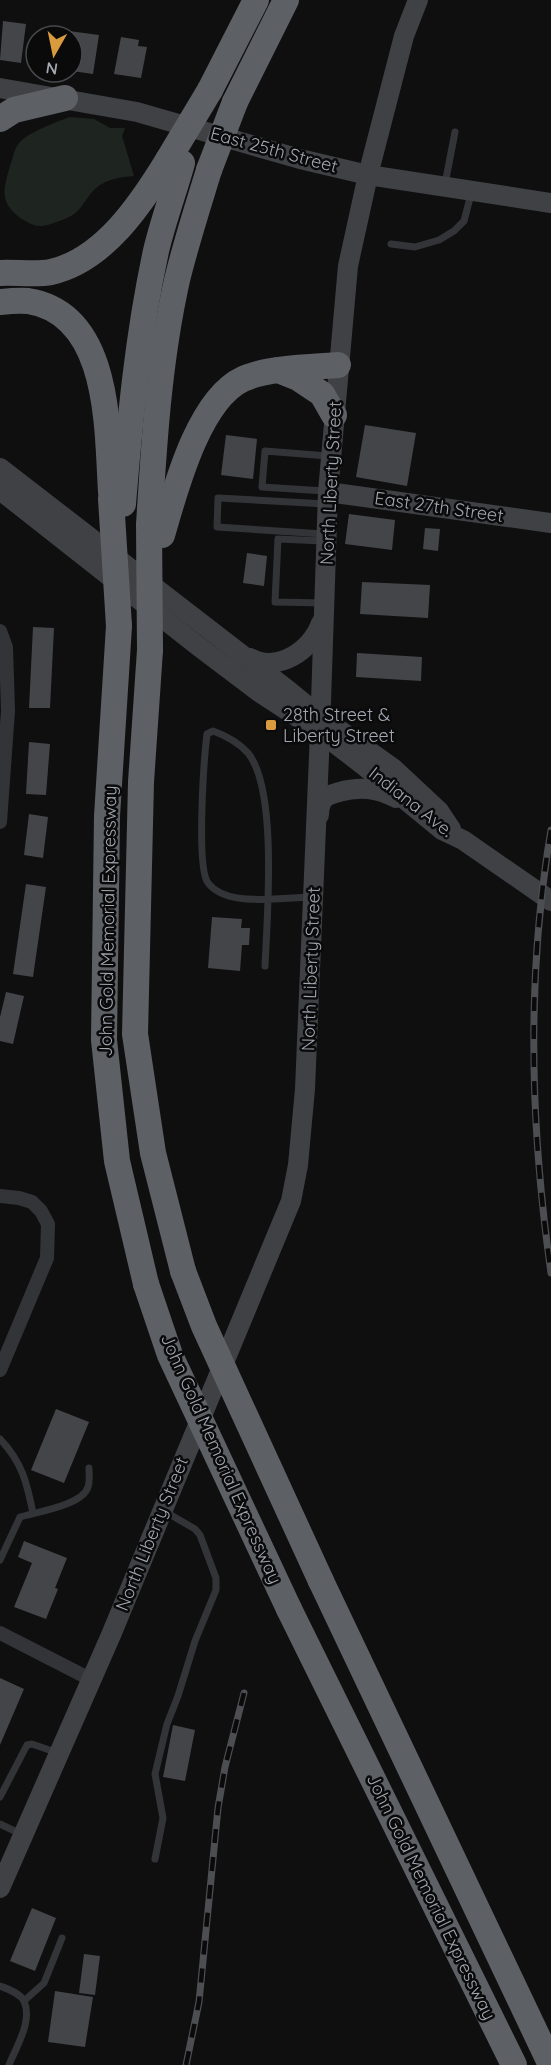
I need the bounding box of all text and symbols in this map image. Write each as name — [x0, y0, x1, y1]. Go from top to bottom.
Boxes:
north arrow — [24, 24, 84, 84]
text: N — [44, 58, 59, 80]
street label: East 25th Street — [208, 121, 340, 178]
street label: North Liberty Street — [315, 400, 346, 565]
street label: East 27th Street — [373, 486, 505, 527]
place label: 28th Street & Liberty Street — [283, 703, 395, 747]
marker: 28th Street & Liberty Street — [264, 718, 278, 732]
street label: Indiana Ave. — [365, 762, 458, 842]
street label: John Gold Memorial Expressway — [94, 785, 121, 1057]
street label: North Liberty Street — [296, 887, 325, 1051]
street label: John Gold Memorial Expressway — [156, 1330, 287, 1587]
street label: North Liberty Street — [110, 1453, 193, 1614]
street label: John Gold Memorial Expressway — [362, 1770, 501, 2024]

